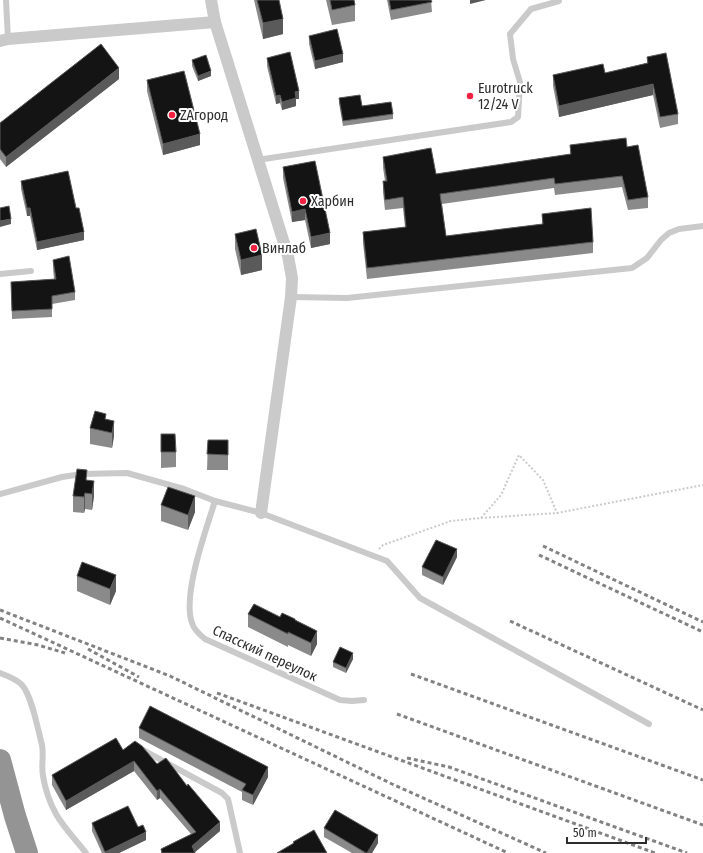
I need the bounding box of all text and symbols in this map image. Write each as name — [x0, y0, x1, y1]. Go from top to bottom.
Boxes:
place label: Eurotruck 12/24 V — [478, 80, 533, 113]
marker: Eurotruck 12/24 V — [465, 91, 475, 101]
place label: ZAгород — [180, 107, 228, 124]
marker: ZAгород — [167, 110, 177, 120]
place label: Харбин — [311, 193, 354, 210]
marker: Харбин — [298, 196, 308, 206]
place label: Винлаб — [262, 240, 306, 257]
marker: Винлаб — [249, 243, 259, 253]
street label: Спасский переулок — [210, 622, 320, 685]
scale bar — [567, 819, 646, 845]
text: 50 m — [573, 826, 597, 840]

